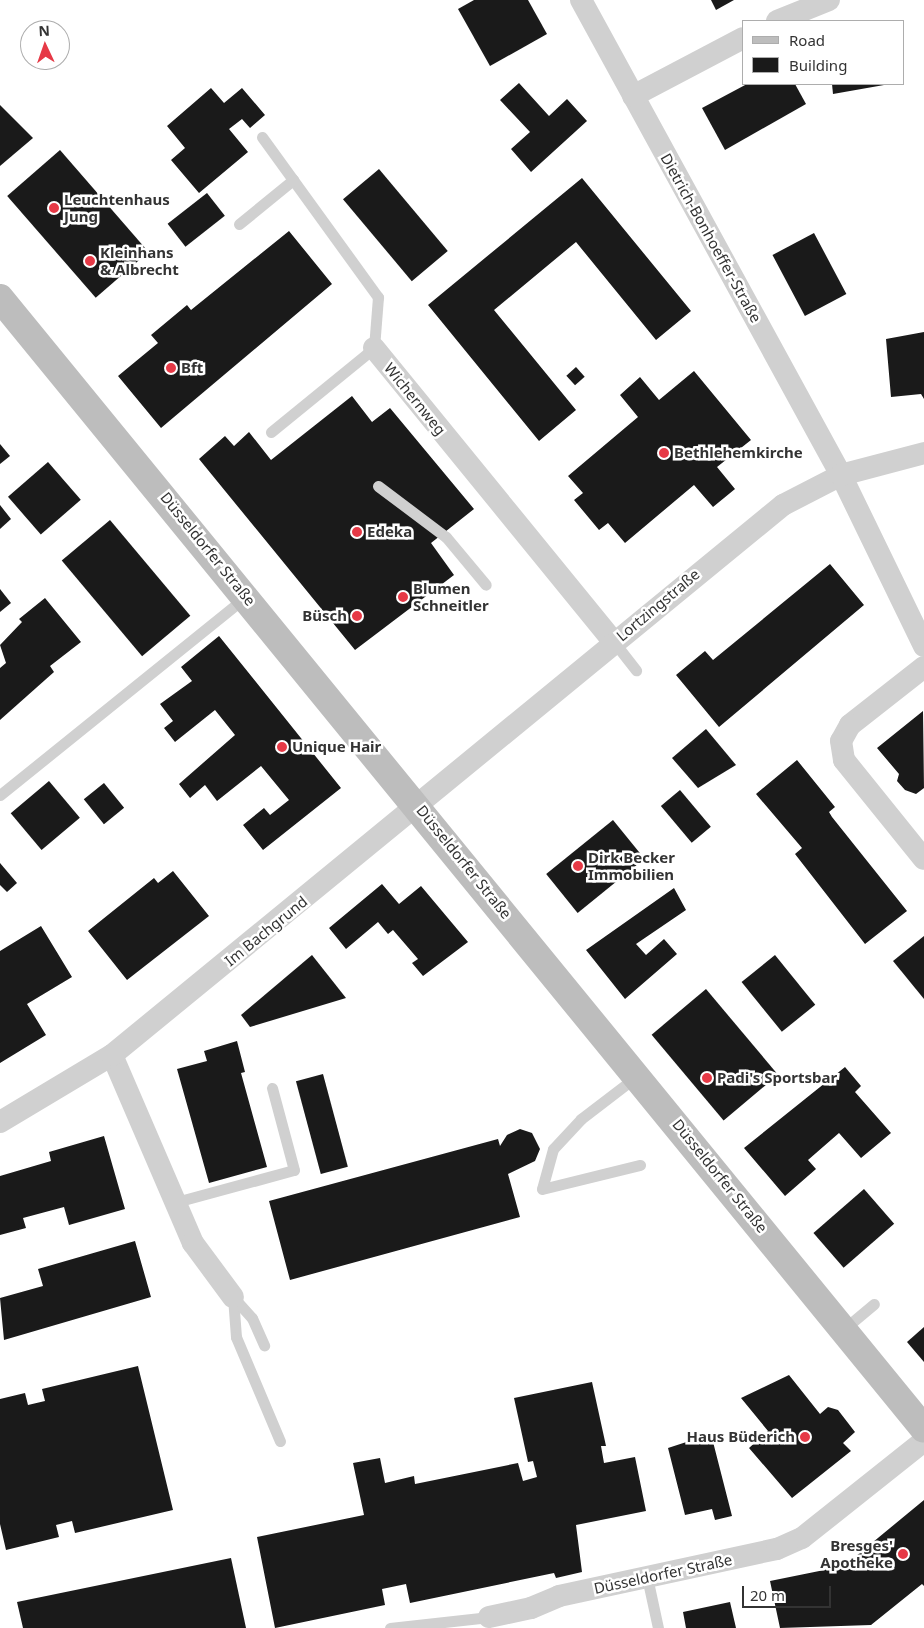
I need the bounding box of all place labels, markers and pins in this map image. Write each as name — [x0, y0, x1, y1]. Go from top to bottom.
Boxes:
place label: Leuchtenhaus Jung — [64, 190, 170, 225]
marker: Leuchtenhaus Jung — [48, 202, 60, 214]
place label: Kleinhans & Albrecht — [100, 243, 179, 278]
marker: Kleinhans & Albrecht — [84, 255, 96, 267]
place label: Bft — [181, 359, 203, 377]
marker: Bft — [165, 362, 177, 374]
place label: Bethlehemkirche — [674, 444, 803, 462]
marker: Bethlehemkirche — [658, 447, 670, 459]
place label: Edeka — [367, 523, 412, 541]
marker: Edeka — [351, 526, 363, 538]
place label: Blumen Schneitler — [413, 579, 489, 614]
marker: Blumen Schneitler — [397, 591, 409, 603]
place label: Büsch — [302, 607, 347, 625]
marker: Büsch — [351, 610, 363, 622]
place label: Unique Hair — [292, 738, 381, 756]
marker: Unique Hair — [276, 741, 288, 753]
place label: Dirk Becker Immobilien — [588, 848, 675, 883]
marker: Dirk Becker Immobilien — [572, 860, 584, 872]
place label: Padi's Sportsbar — [717, 1069, 837, 1087]
marker: Padi's Sportsbar — [701, 1072, 713, 1084]
place label: Haus Büderich — [687, 1428, 795, 1446]
marker: Haus Büderich — [799, 1431, 811, 1443]
place label: Bresges' Apotheke — [820, 1536, 893, 1571]
marker: Bresges' Apotheke — [897, 1548, 909, 1560]

